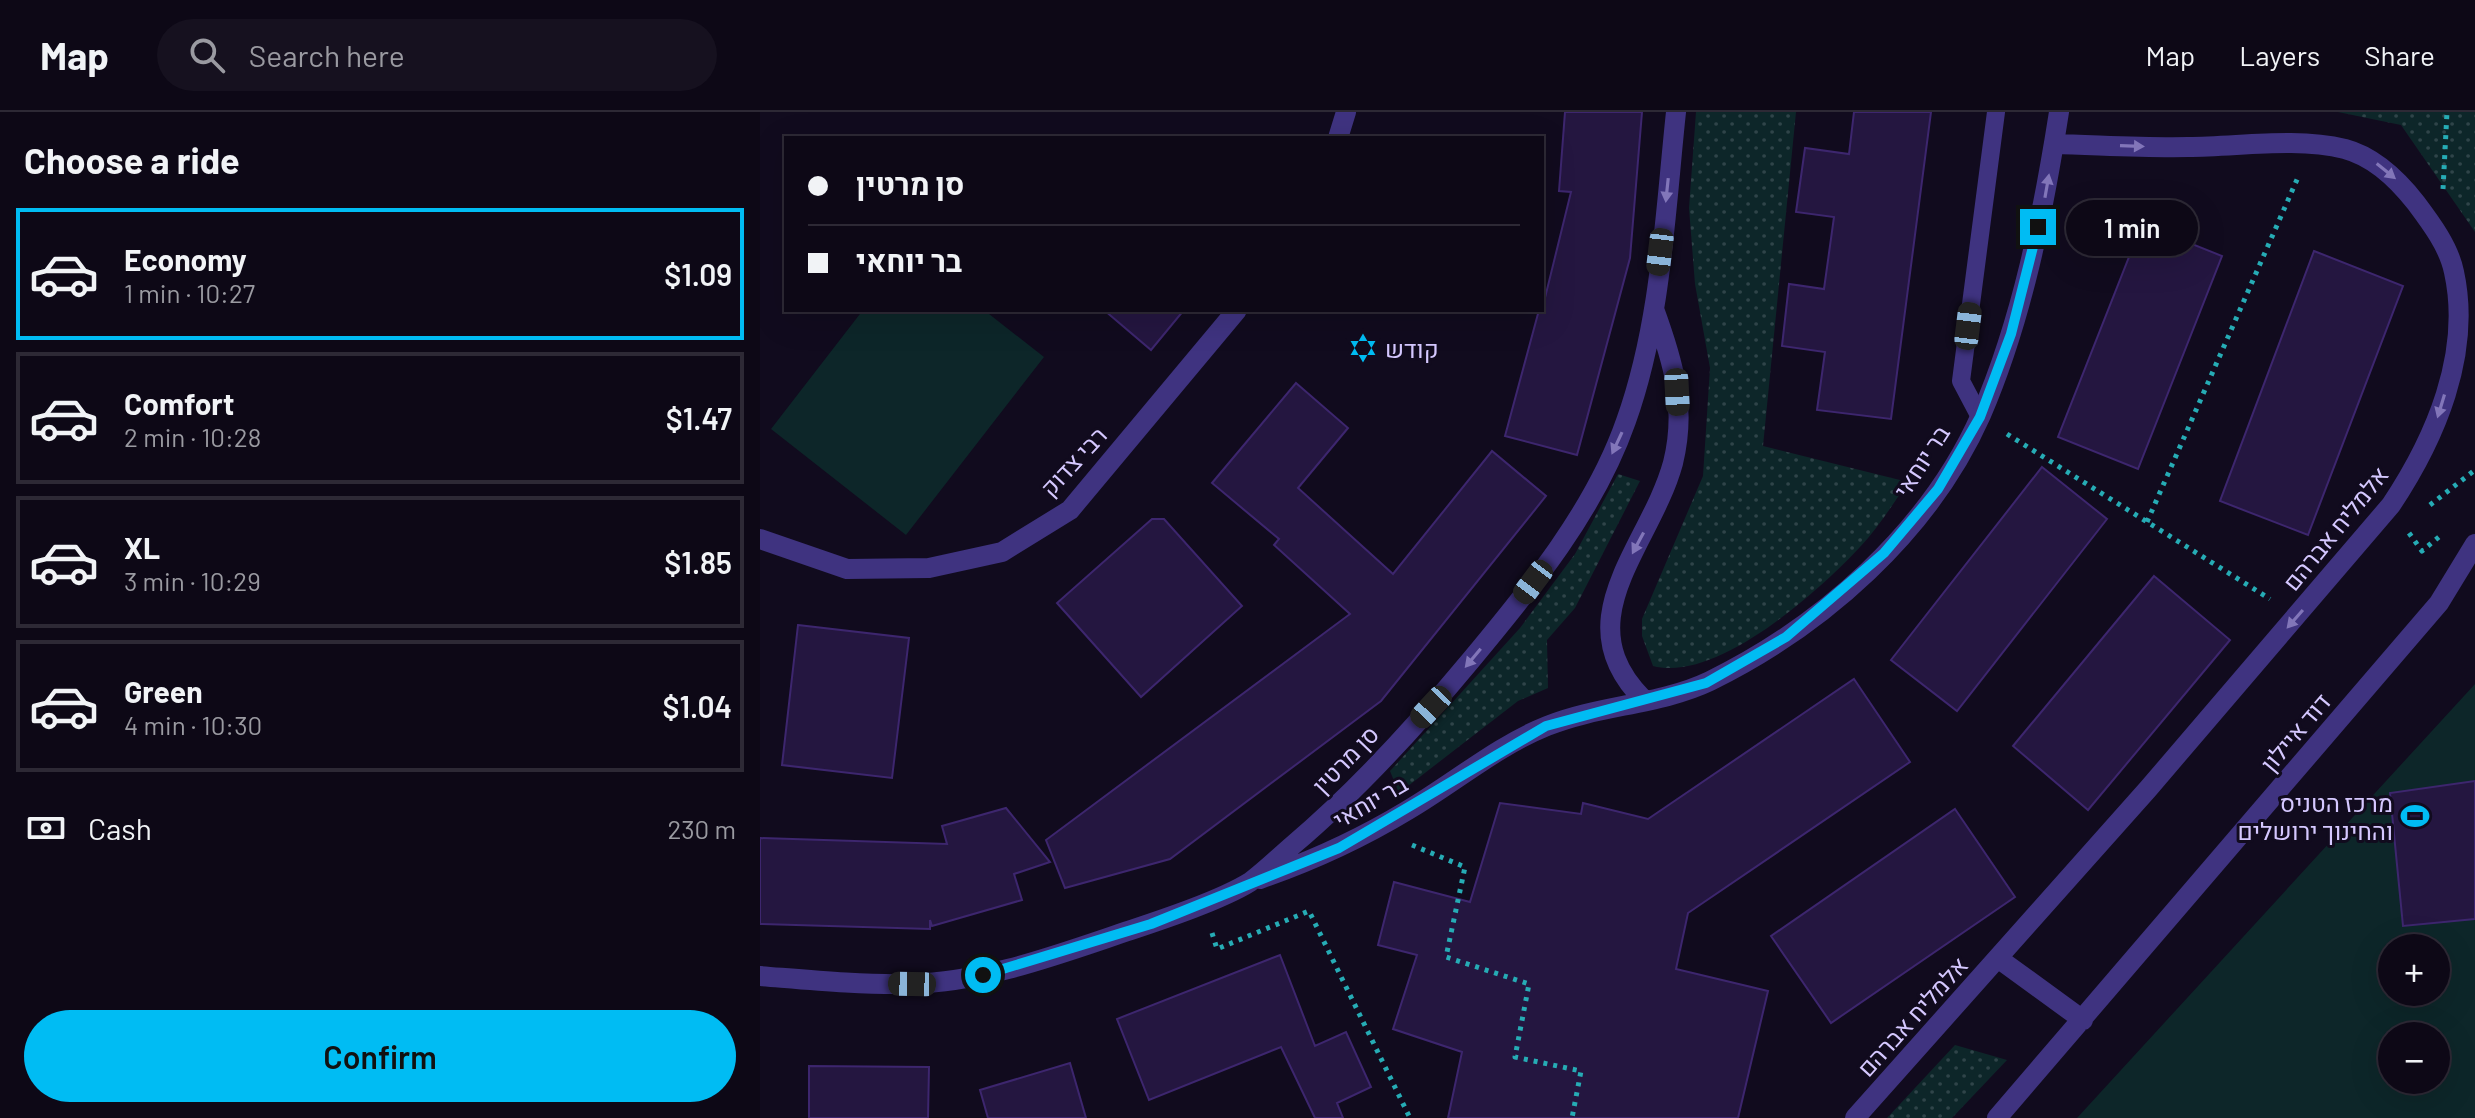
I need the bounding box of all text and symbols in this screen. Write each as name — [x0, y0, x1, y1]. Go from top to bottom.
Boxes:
search box — [157, 19, 717, 91]
text: Map — [40, 32, 109, 78]
icon: search — [185, 33, 229, 77]
text: Search here — [249, 37, 405, 73]
text: Map — [2145, 38, 2195, 72]
text: Layers — [2239, 38, 2320, 72]
text: Share — [2364, 38, 2435, 72]
text: Choose a ride — [24, 138, 240, 181]
one-way arrow — [2120, 139, 2145, 152]
one-way arrow — [2376, 162, 2396, 179]
text: סן מרטין — [856, 165, 964, 201]
one-way arrow — [2041, 173, 2054, 198]
one-way arrow — [1661, 177, 1674, 202]
callout: 1 min — [2066, 199, 2198, 255]
route end — [2020, 209, 2056, 245]
text: 1 min — [2104, 212, 2160, 243]
car — [1645, 227, 1675, 277]
icon: car — [28, 238, 100, 310]
text: Economy — [124, 241, 247, 277]
text: בר יוחאי — [856, 242, 962, 278]
text: $1.09 — [664, 256, 732, 292]
text: 1 min · 10:27 — [124, 277, 255, 308]
car — [1953, 301, 1983, 351]
synagogue icon: קודש — [1348, 333, 1378, 363]
place label: קודש — [1385, 334, 1439, 363]
car — [1664, 367, 1690, 417]
icon: car — [28, 382, 100, 454]
text: Comfort — [124, 385, 234, 421]
one-way arrow — [2434, 395, 2447, 419]
text: $1.47 — [666, 400, 732, 436]
street label: בר יוחאי — [1887, 419, 1955, 503]
street label: רבי צדוק — [1034, 420, 1112, 502]
text: 2 min · 10:28 — [124, 421, 261, 452]
one-way arrow — [1610, 431, 1624, 455]
street label: אלמליח אברהם — [2276, 460, 2394, 596]
icon: car — [28, 526, 100, 598]
text: XL — [124, 529, 160, 565]
one-way arrow — [1632, 532, 1646, 554]
text: $1.85 — [664, 544, 732, 580]
car — [1509, 556, 1557, 608]
text: 3 min · 10:29 — [124, 565, 261, 596]
one-way arrow — [2287, 609, 2305, 628]
one-way arrow — [1465, 648, 1482, 668]
icon: car — [28, 670, 100, 742]
text: Green — [124, 673, 203, 709]
car — [1406, 681, 1456, 733]
street label: דוד איילון — [2254, 687, 2336, 777]
text: $1.04 — [662, 688, 732, 724]
text: 4 min · 10:30 — [124, 709, 262, 740]
street label: סן מרטין — [1306, 719, 1384, 799]
street label: בר יוחאי — [1328, 768, 1413, 834]
place label: מרכז הטניס והחינוך ירושלים — [2238, 788, 2393, 845]
sports icon: מרכז הטניס והחינוך ירושלים — [2400, 801, 2430, 831]
icon: cash — [24, 806, 68, 850]
text: Cash — [88, 810, 152, 846]
text: 230 m — [667, 813, 736, 844]
map controls — [2378, 934, 2450, 1094]
button: + — [2378, 934, 2450, 1006]
street label: אלמליח אברהם — [1851, 950, 1973, 1082]
route start — [965, 957, 1001, 993]
car — [888, 972, 936, 996]
button: Confirm — [24, 1010, 736, 1102]
button: − — [2378, 1022, 2450, 1094]

